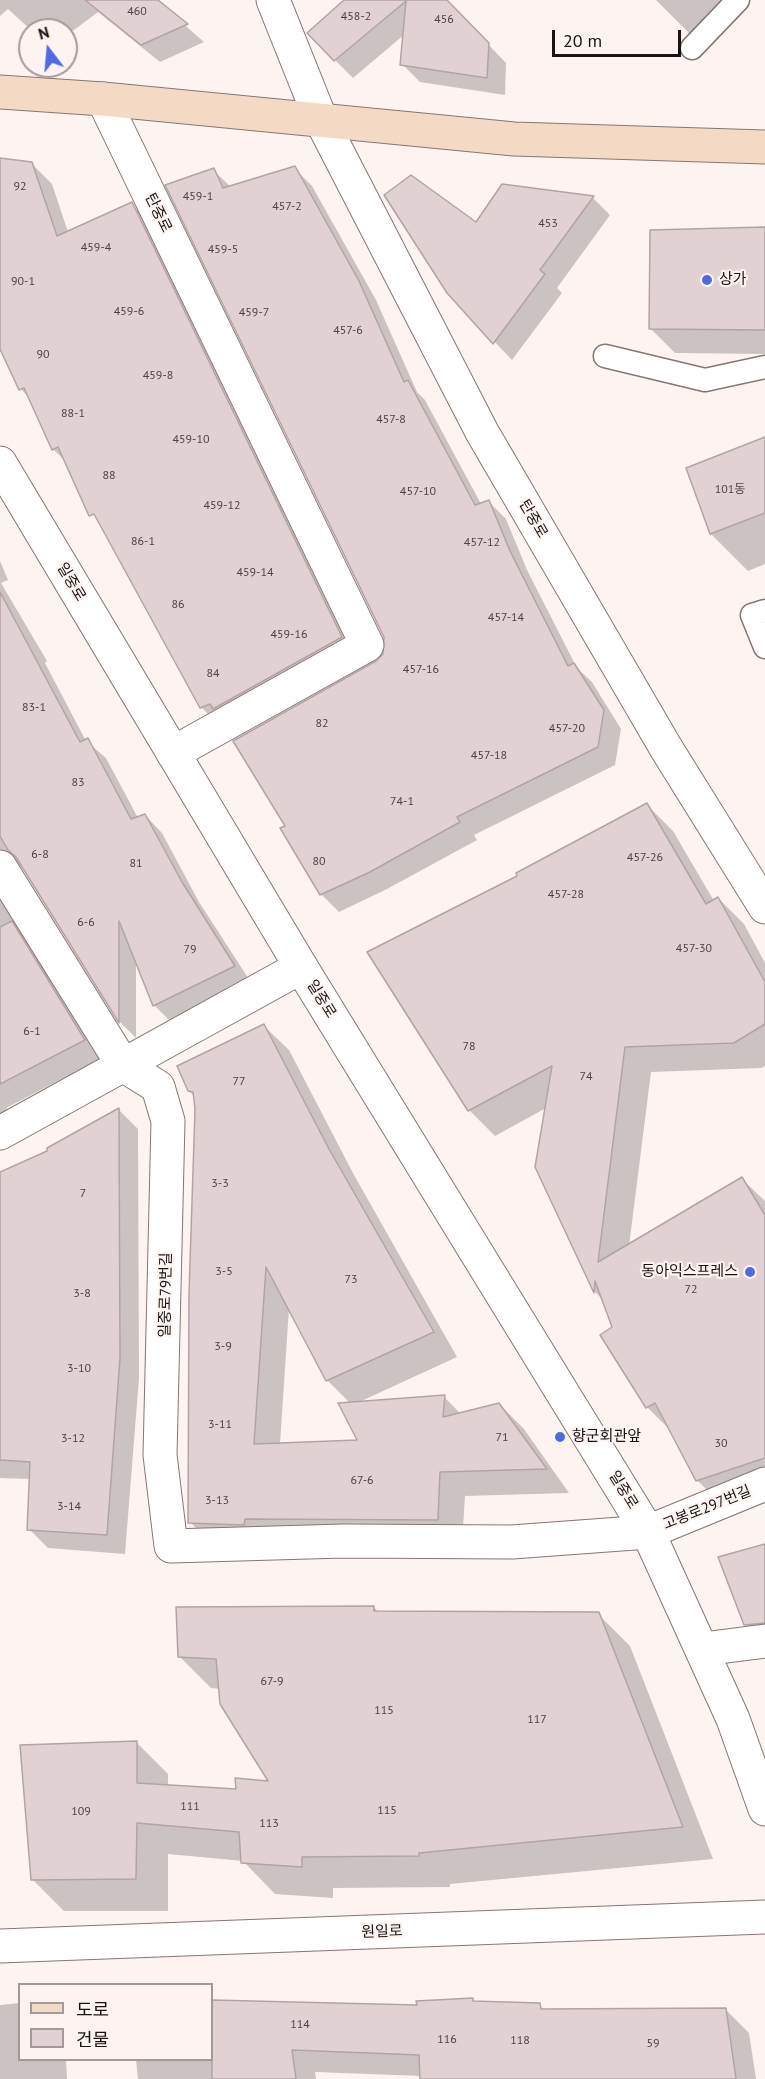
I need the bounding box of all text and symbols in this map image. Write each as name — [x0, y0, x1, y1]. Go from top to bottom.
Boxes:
house number: 460 — [127, 5, 147, 19]
house number: 458-2 — [341, 10, 371, 24]
house number: 456 — [434, 13, 454, 27]
north arrow — [18, 18, 78, 78]
scale bar — [555, 18, 684, 56]
text: N — [36, 22, 51, 44]
text: 20 m — [563, 29, 602, 52]
house number: 92 — [13, 180, 27, 194]
street label: 탄중로 — [141, 190, 175, 236]
house number: 459-1 — [183, 190, 213, 204]
house number: 457-2 — [272, 200, 302, 214]
house number: 453 — [538, 217, 558, 231]
house number: 459-4 — [81, 241, 111, 255]
house number: 459-5 — [208, 243, 238, 257]
place label: 상가 — [719, 271, 747, 289]
marker: 상가 — [700, 273, 714, 287]
house number: 90-1 — [11, 275, 35, 289]
house number: 459-6 — [114, 305, 144, 319]
house number: 459-7 — [239, 306, 269, 320]
house number: 457-6 — [333, 324, 363, 338]
house number: 90 — [36, 348, 50, 362]
house number: 459-8 — [143, 369, 173, 383]
house number: 88-1 — [61, 407, 85, 421]
house number: 457-8 — [376, 413, 406, 427]
house number: 459-10 — [172, 433, 210, 447]
house number: 88 — [102, 469, 116, 483]
house number: 101동 — [715, 483, 745, 497]
house number: 457-10 — [400, 485, 436, 499]
street label: 탄중로 — [515, 497, 551, 541]
house number: 459-12 — [203, 499, 241, 513]
house number: 86-1 — [131, 535, 155, 549]
house number: 457-12 — [464, 536, 500, 550]
street label: 일중로 — [53, 560, 89, 604]
house number: 459-14 — [236, 566, 274, 580]
house number: 86 — [171, 598, 185, 612]
house number: 457-14 — [488, 611, 524, 625]
house number: 459-16 — [270, 628, 308, 642]
house number: 457-16 — [403, 663, 439, 677]
house number: 84 — [206, 667, 220, 681]
house number: 83-1 — [22, 701, 46, 715]
house number: 82 — [315, 717, 329, 731]
house number: 457-20 — [549, 722, 585, 736]
house number: 457-18 — [471, 749, 507, 763]
house number: 83 — [71, 776, 85, 790]
house number: 74-1 — [390, 795, 414, 809]
house number: 6-8 — [31, 848, 49, 862]
house number: 457-26 — [627, 851, 663, 865]
house number: 80 — [312, 855, 326, 869]
house number: 81 — [129, 857, 143, 871]
house number: 457-28 — [548, 888, 584, 902]
house number: 6-6 — [77, 916, 95, 930]
house number: 457-30 — [676, 942, 712, 956]
house number: 79 — [183, 943, 197, 957]
street label: 일중로 — [302, 977, 340, 1021]
house number: 6-1 — [23, 1025, 41, 1039]
house number: 78 — [462, 1040, 476, 1054]
house number: 74 — [579, 1070, 593, 1084]
house number: 77 — [232, 1075, 246, 1089]
house number: 3-3 — [211, 1177, 229, 1191]
house number: 7 — [80, 1187, 86, 1201]
street label: 일중로79번길 — [156, 1252, 176, 1338]
place label: 동아익스프레스 — [641, 1263, 738, 1281]
house number: 3-5 — [215, 1265, 233, 1279]
marker: 동아익스프레스 — [743, 1265, 757, 1279]
house number: 73 — [344, 1273, 358, 1287]
house number: 72 — [684, 1283, 698, 1297]
house number: 3-8 — [73, 1287, 91, 1301]
house number: 3-9 — [214, 1340, 232, 1354]
house number: 3-10 — [67, 1362, 91, 1376]
house number: 3-11 — [208, 1418, 232, 1432]
place label: 향군회관앞 — [572, 1428, 641, 1446]
marker: 향군회관앞 — [553, 1430, 567, 1444]
house number: 71 — [495, 1431, 509, 1445]
house number: 3-12 — [61, 1432, 85, 1446]
house number: 30 — [714, 1437, 728, 1451]
street label: 일중로 — [604, 1468, 642, 1512]
house number: 67-6 — [350, 1474, 374, 1488]
street label: 고봉로297번길 — [660, 1482, 754, 1534]
house number: 3-13 — [205, 1494, 229, 1508]
house number: 3-14 — [57, 1500, 81, 1514]
house number: 67-9 — [260, 1675, 284, 1689]
house number: 115 — [374, 1704, 394, 1718]
house number: 117 — [527, 1713, 547, 1727]
house number: 111 — [180, 1800, 200, 1814]
house number: 115 — [377, 1804, 397, 1818]
house number: 109 — [71, 1805, 91, 1819]
house number: 113 — [259, 1817, 279, 1831]
street label: 원일로 — [361, 1922, 403, 1942]
legend — [18, 1983, 213, 2061]
text: 도로 — [76, 1998, 109, 2021]
house number: 114 — [290, 2018, 310, 2032]
text: 건물 — [76, 2028, 109, 2051]
house number: 116 — [437, 2033, 457, 2047]
house number: 118 — [510, 2034, 530, 2048]
house number: 59 — [646, 2037, 660, 2051]

